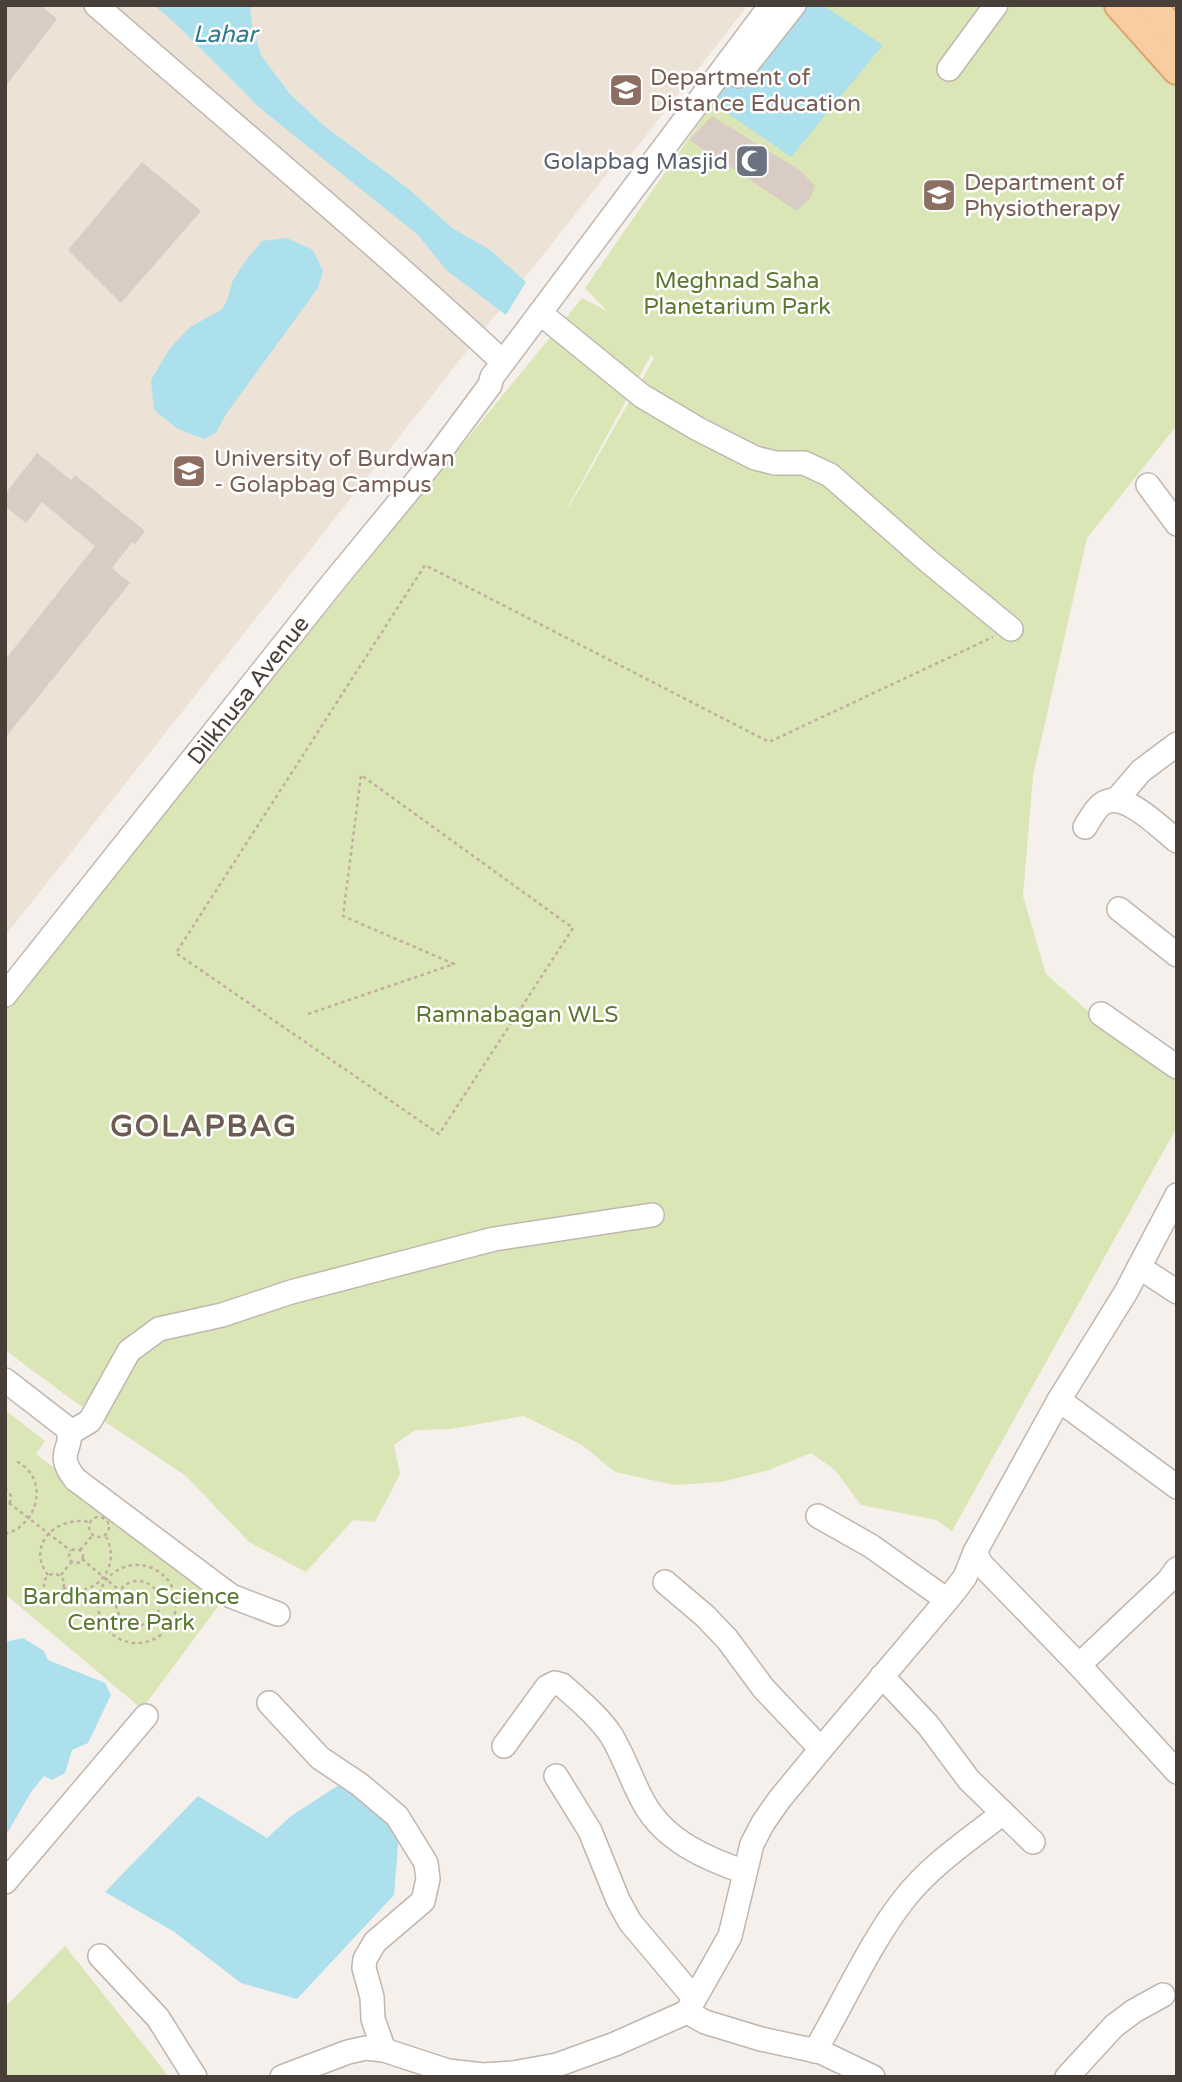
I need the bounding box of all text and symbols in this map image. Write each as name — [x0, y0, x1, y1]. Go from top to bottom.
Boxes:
water label: Lahar — [193, 20, 260, 49]
place label: Department of Distance Education — [650, 64, 861, 118]
school or university icon: Department of Distance Education — [607, 71, 645, 109]
mosque icon: Golapbag Masjid — [733, 142, 771, 180]
place label: Golapbag Masjid — [543, 148, 728, 176]
place label: Department of Physiotherapy — [964, 169, 1124, 223]
school or university icon: Department of Physiotherapy — [920, 176, 958, 214]
park label: Meghnad Saha Planetarium Park — [643, 267, 831, 321]
place label: University of Burdwan - Golapbag Campus — [214, 445, 455, 499]
school or university icon: University of Burdwan - Golapbag Campus — [170, 452, 208, 490]
street label: Dilkhusa Avenue — [182, 611, 316, 771]
park label: Ramnabagan WLS — [416, 1001, 618, 1029]
district label: GOLAPBAG — [110, 1108, 298, 1145]
park label: Bardhaman Science Centre Park — [22, 1583, 240, 1637]

